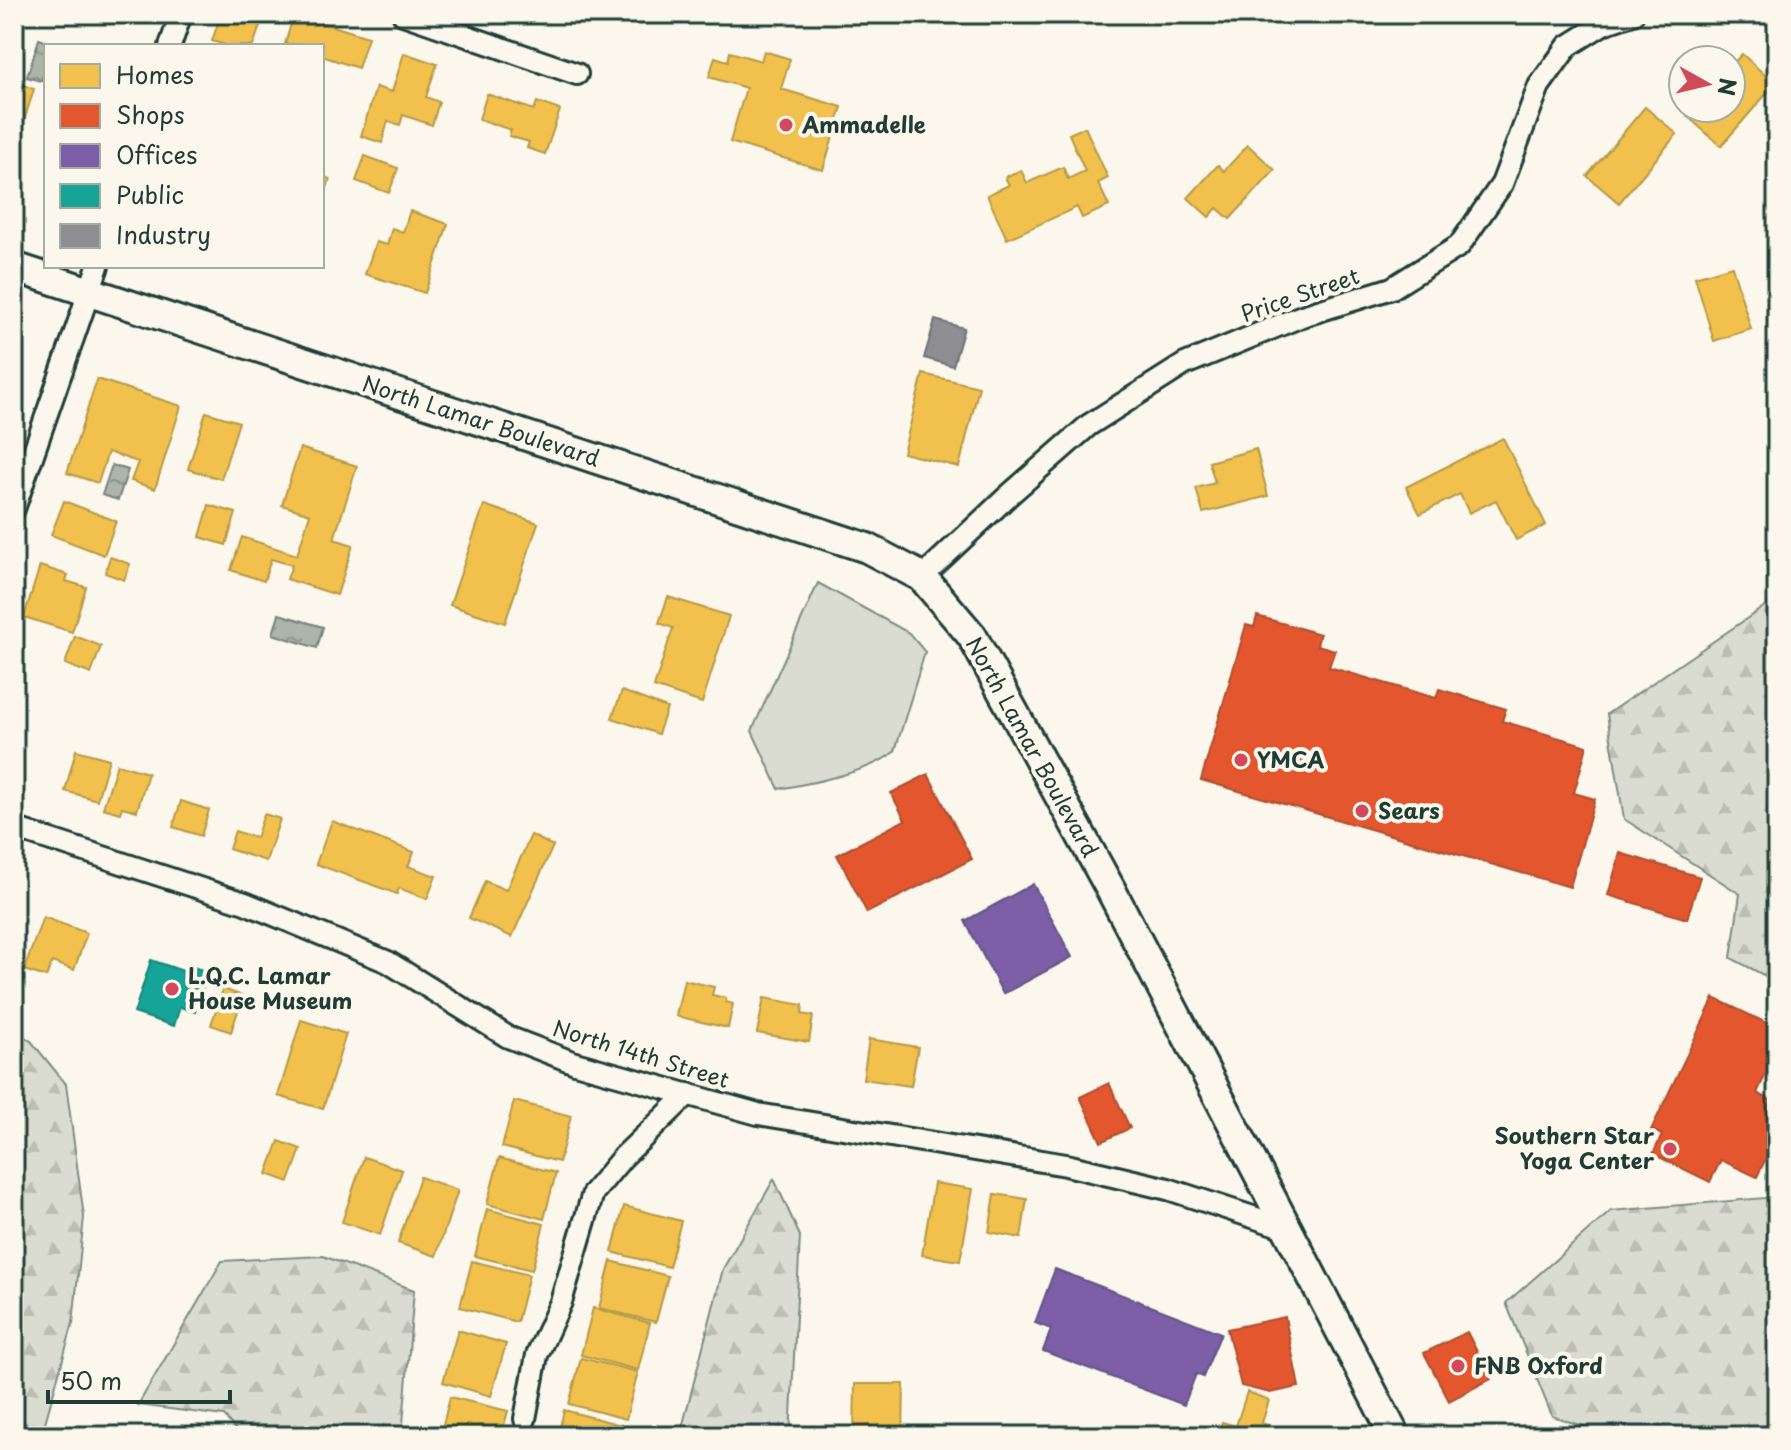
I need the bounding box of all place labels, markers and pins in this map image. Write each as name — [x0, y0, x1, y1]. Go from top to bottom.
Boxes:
place label: Ammadelle — [801, 107, 926, 140]
marker: Ammadelle — [777, 116, 795, 134]
place label: YMCA — [1257, 742, 1324, 775]
marker: YMCA — [1232, 751, 1250, 769]
place label: Sears — [1378, 793, 1440, 826]
marker: Sears — [1353, 802, 1371, 820]
place label: L.Q.C. Lamar House Museum — [188, 958, 352, 1016]
marker: L.Q.C. Lamar House Museum — [163, 980, 181, 998]
place label: Southern Star Yoga Center — [1495, 1118, 1655, 1176]
marker: Southern Star Yoga Center — [1661, 1140, 1679, 1158]
place label: FNB Oxford — [1474, 1348, 1603, 1381]
marker: FNB Oxford — [1449, 1357, 1467, 1375]

